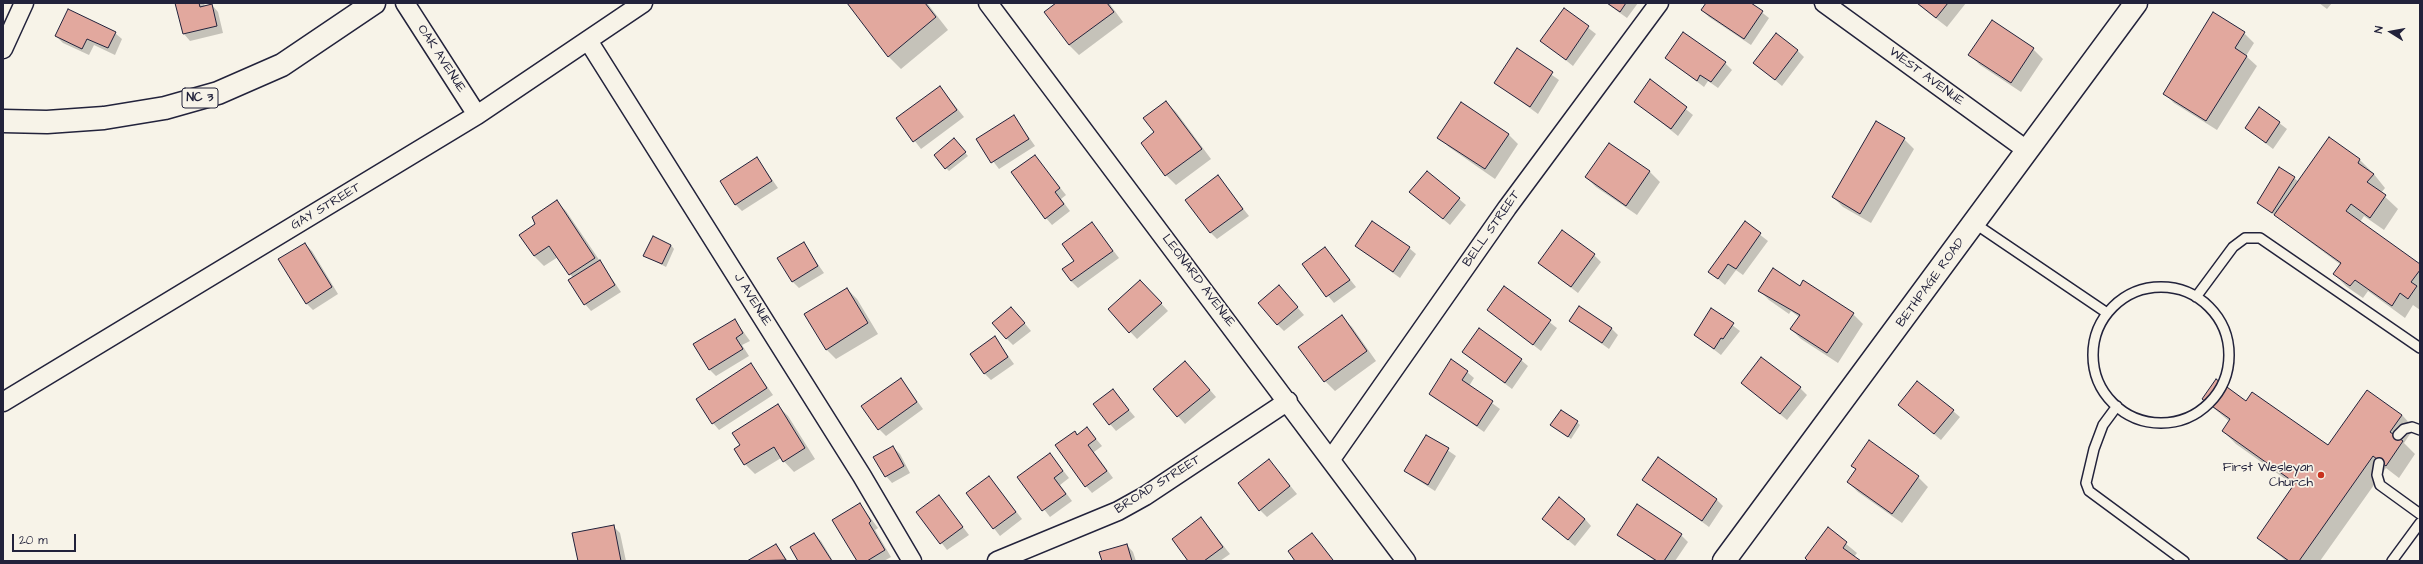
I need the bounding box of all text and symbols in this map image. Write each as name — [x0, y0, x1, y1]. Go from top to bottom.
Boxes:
north arrow — [2371, 12, 2411, 52]
street label: OAK AVENUE — [413, 22, 469, 96]
text: N — [2371, 25, 2387, 34]
street label: WEST AVENUE — [1885, 45, 1967, 109]
road number: NC 3 — [182, 88, 218, 108]
street label: GAY STREET — [288, 180, 364, 234]
street label: BELL STREET — [1460, 188, 1524, 270]
street label: LEONARD AVENUE — [1158, 232, 1238, 330]
street label: BETHPAGE ROAD — [1893, 235, 1969, 331]
street label: J AVENUE — [730, 271, 774, 329]
street label: BROAD STREET — [1112, 452, 1204, 518]
place label: First Wesleyan Church — [2223, 460, 2313, 491]
marker: First Wesleyan Church — [2316, 470, 2326, 480]
scale bar — [14, 526, 78, 552]
text: 20 m — [19, 532, 48, 549]

